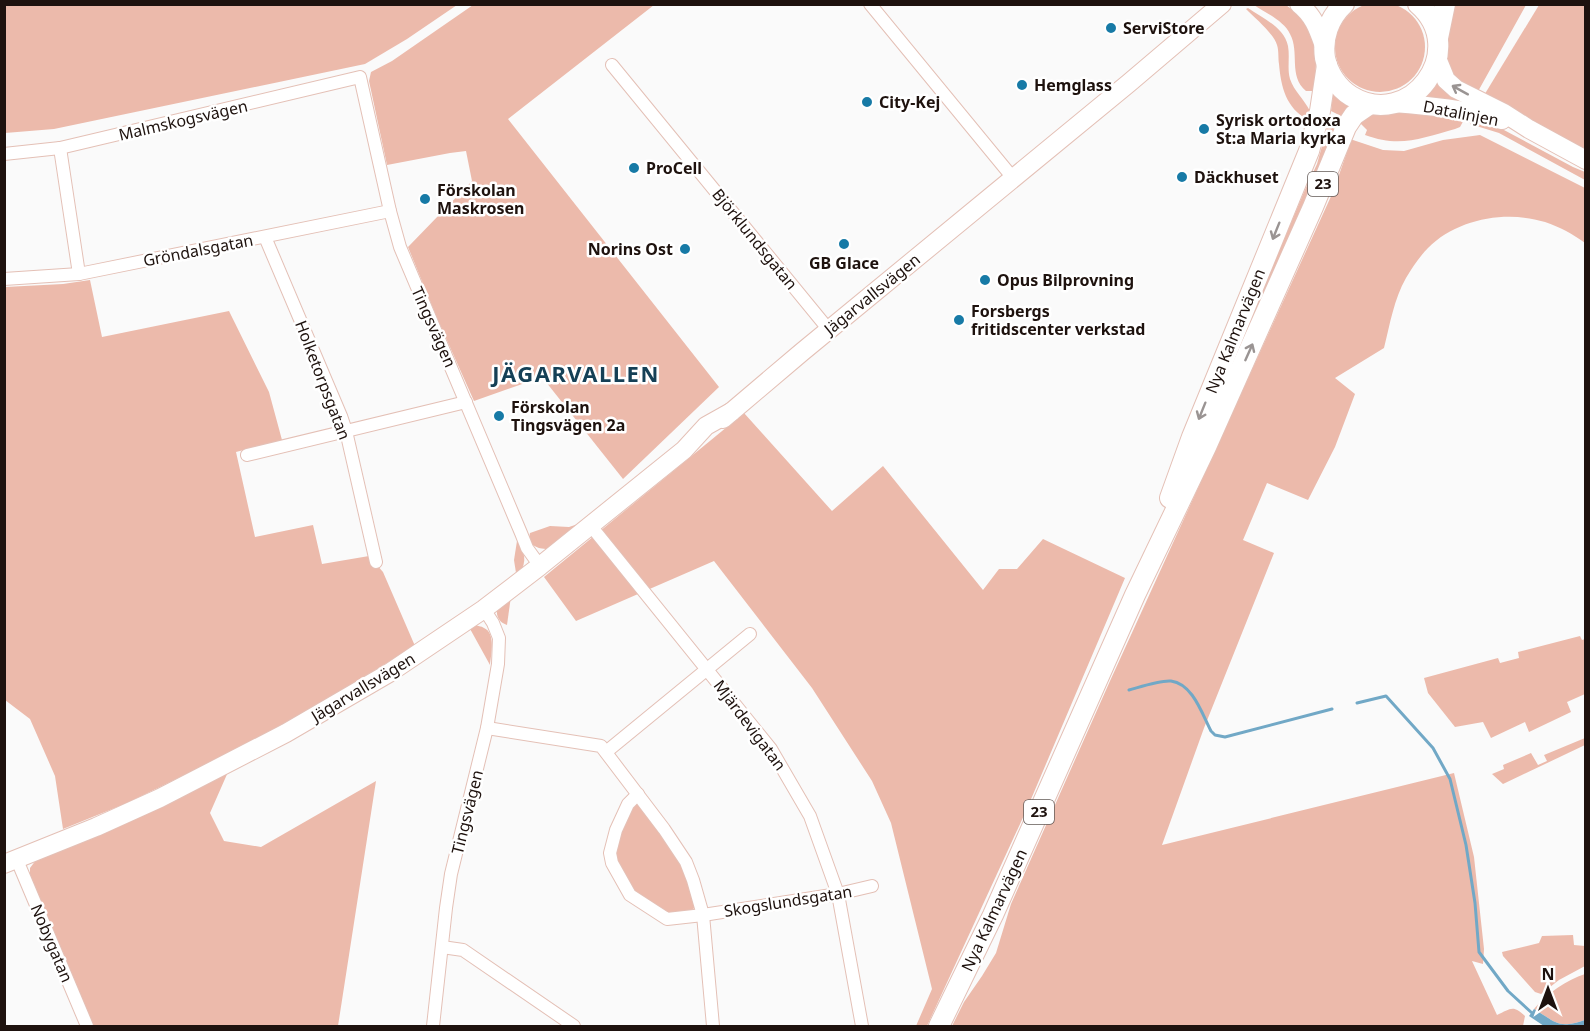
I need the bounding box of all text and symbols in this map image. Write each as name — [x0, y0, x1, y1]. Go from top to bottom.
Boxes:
place label: ServiStore — [1123, 17, 1205, 39]
marker: ServiStore — [1104, 21, 1118, 35]
place label: Hemglass — [1034, 74, 1112, 96]
marker: Hemglass — [1015, 78, 1029, 92]
one-way arrow — [1452, 84, 1469, 96]
place label: City-Kej — [879, 91, 940, 113]
street label: Malmskogsvägen — [116, 94, 250, 146]
marker: City-Kej — [860, 95, 874, 109]
street label: Datalinjen — [1421, 95, 1501, 131]
place label: Syrisk ortodoxa St:a Maria kyrka — [1216, 109, 1346, 149]
marker: Syrisk ortodoxa St:a Maria kyrka — [1197, 122, 1211, 136]
place label: ProCell — [646, 157, 702, 179]
marker: ProCell — [627, 161, 641, 175]
place label: Däckhuset — [1194, 166, 1279, 188]
marker: Däckhuset — [1175, 170, 1189, 184]
road number: 23 — [1308, 172, 1338, 196]
place label: Förskolan Maskrosen — [437, 179, 524, 219]
street label: Björklundsgatan — [707, 184, 803, 294]
marker: Förskolan Maskrosen — [418, 192, 432, 206]
one-way arrow — [1270, 221, 1281, 239]
street label: Gröndalsgatan — [141, 229, 255, 271]
marker: GB Glace — [837, 237, 851, 251]
place label: Norins Ost — [588, 238, 673, 260]
marker: Norins Ost — [678, 242, 692, 256]
street label: Jägarvallsvägen — [818, 248, 925, 341]
place label: GB Glace — [809, 252, 879, 274]
street label: Nya Kalmarvägen — [1200, 265, 1270, 397]
place label: Opus Bilprovning — [997, 269, 1134, 291]
marker: Opus Bilprovning — [978, 273, 992, 287]
street label: Tingsvägen — [406, 283, 462, 371]
place label: Forsbergs fritidscenter verkstad — [971, 300, 1145, 340]
marker: Forsbergs fritidscenter verkstad — [952, 313, 966, 327]
street label: Holketorpsgatan — [290, 317, 356, 443]
one-way arrow — [1244, 343, 1255, 361]
district label: JÄGARVALLEN — [490, 358, 660, 388]
place label: Förskolan Tingsvägen 2a — [511, 396, 625, 436]
one-way arrow — [1196, 401, 1207, 420]
marker: Förskolan Tingsvägen 2a — [492, 409, 506, 423]
street label: Jägarvallsvägen — [305, 647, 419, 728]
street label: Mjärdevigatan — [709, 675, 791, 775]
street label: Tingsvägen — [446, 767, 488, 857]
road number: 23 — [1024, 800, 1054, 824]
street label: Nya Kalmarvägen — [956, 845, 1032, 975]
street label: Skogslundsgatan — [722, 880, 854, 922]
street label: Nobygatan — [26, 901, 78, 985]
north arrow — [1518, 959, 1578, 1019]
text: N — [1541, 963, 1555, 985]

